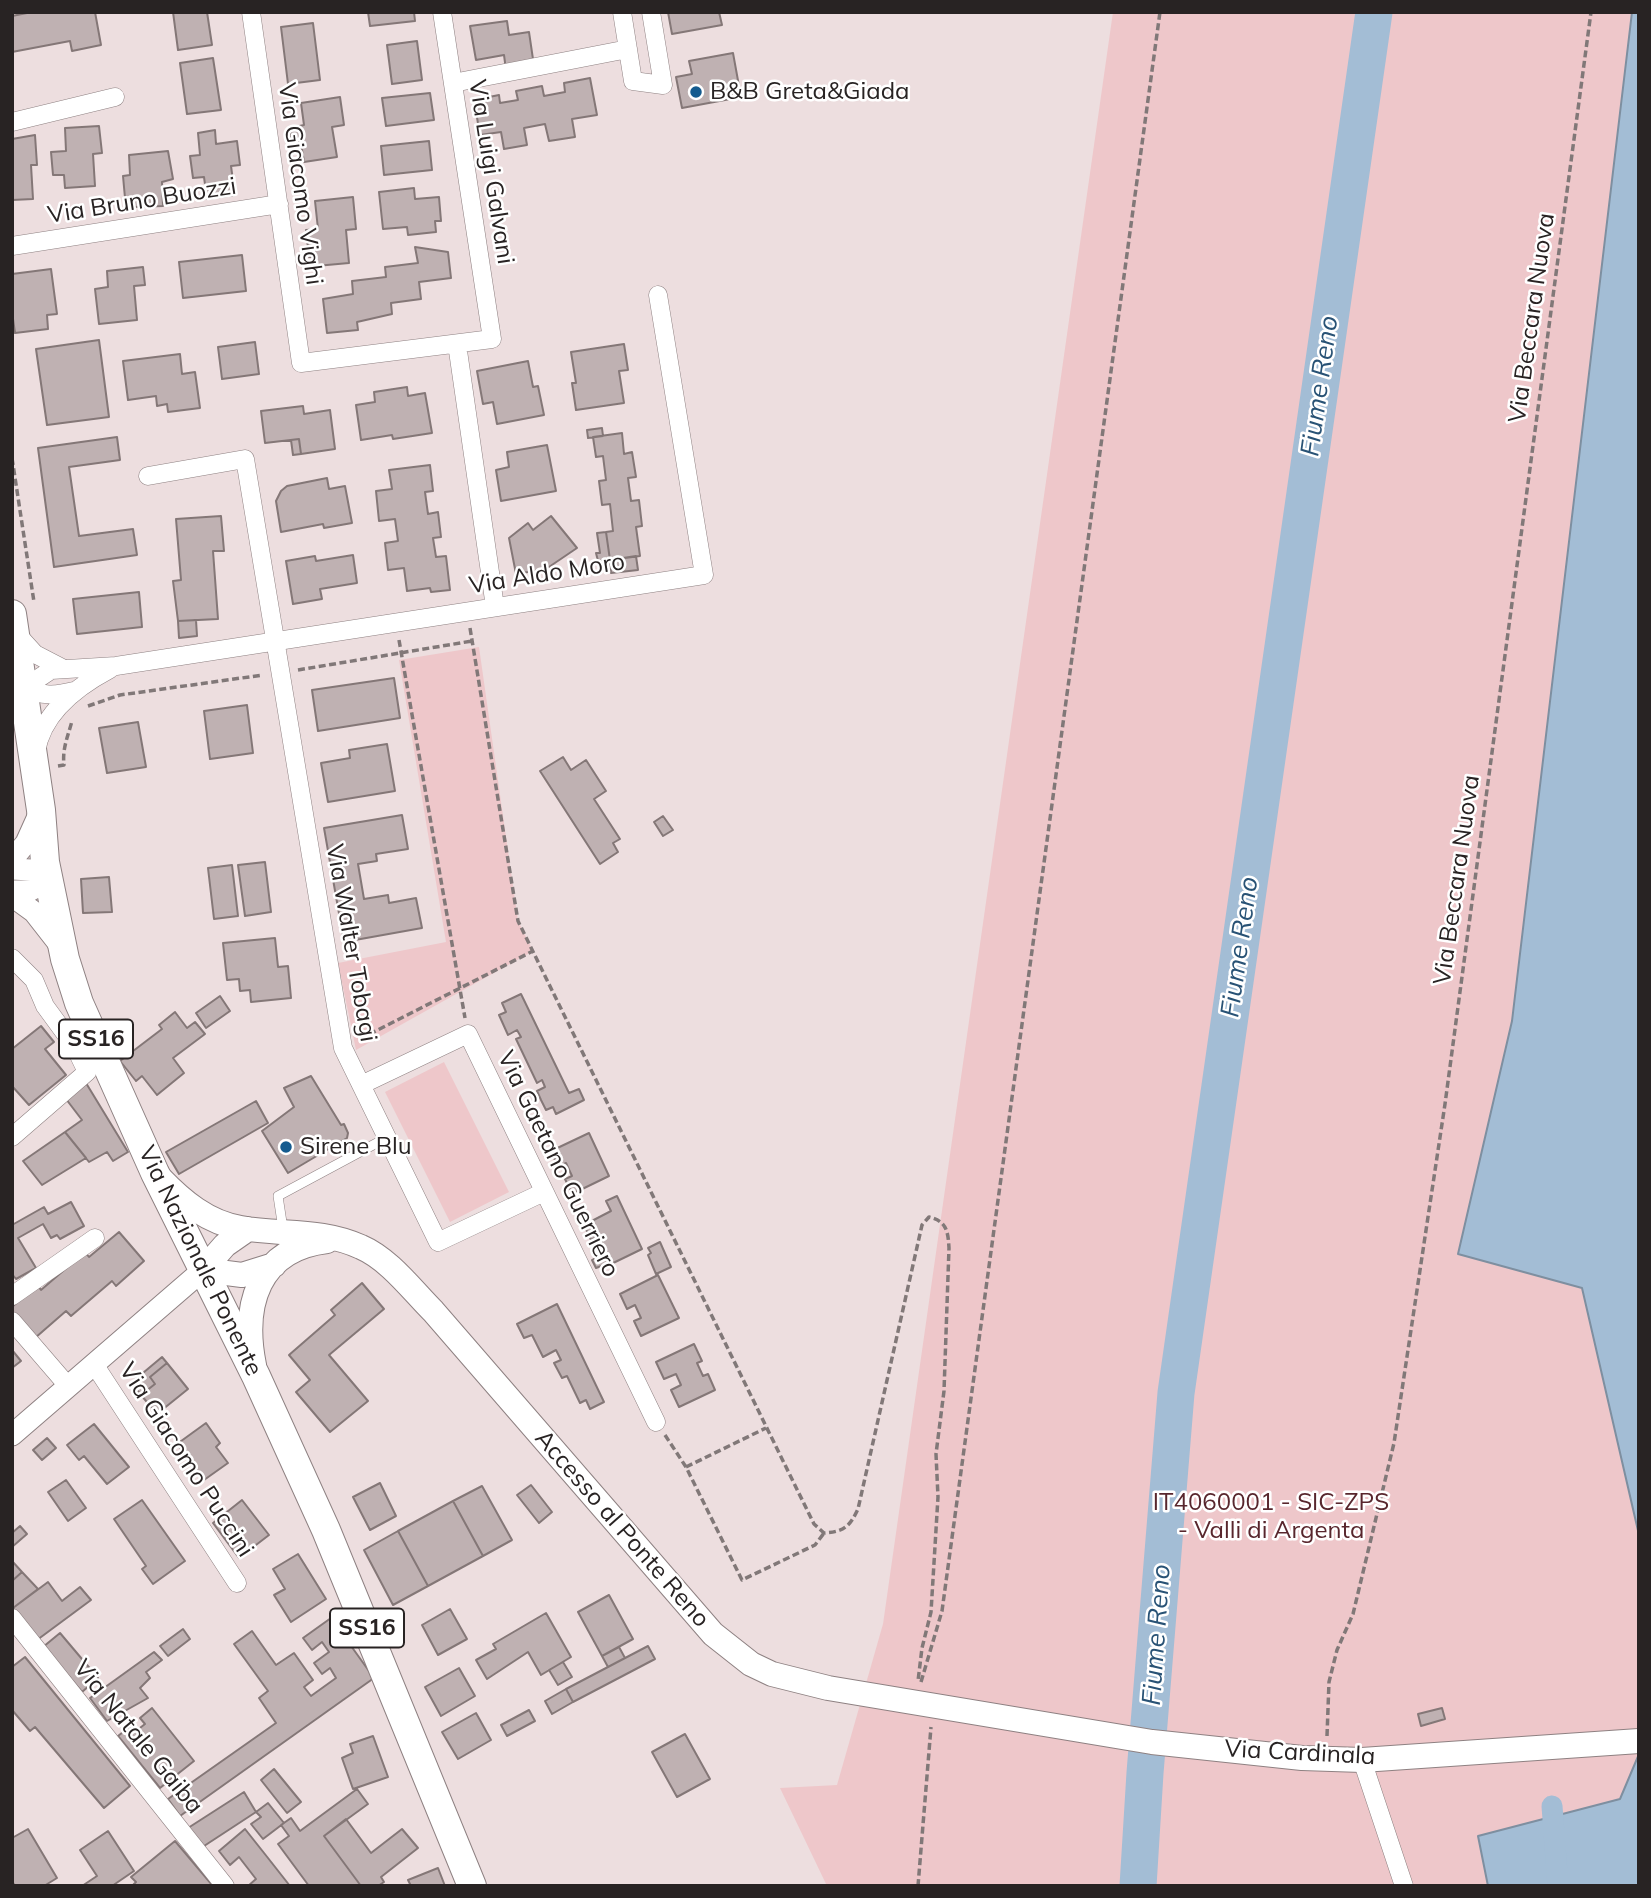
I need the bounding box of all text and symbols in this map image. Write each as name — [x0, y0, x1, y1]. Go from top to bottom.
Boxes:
street label: Via Luigi Galvani — [462, 78, 520, 266]
place label: B&B Greta&Giada — [710, 78, 910, 106]
street label: Via Giacomo Vighi — [272, 81, 328, 287]
marker: B&B Greta&Giada — [688, 84, 704, 100]
street label: Via Bruno Buozzi — [46, 172, 238, 230]
street label: Via Beccara Nuova — [1503, 211, 1561, 425]
water label: Fiume Reno — [1295, 314, 1345, 458]
street label: Via Aldo Moro — [467, 547, 627, 601]
street label: Via Beccara Nuova — [1428, 773, 1486, 987]
street label: Via Walter Tobagi — [319, 842, 383, 1044]
water label: Fiume Reno — [1215, 875, 1265, 1019]
road number: SS16 — [59, 1020, 133, 1058]
street label: Via Gaetano Guerriero — [491, 1046, 625, 1282]
place label: Sirene Blu — [300, 1133, 412, 1161]
marker: Sirene Blu — [278, 1139, 294, 1155]
street label: Via Nazionale Ponente — [132, 1141, 268, 1381]
street label: Via Giacomo Puccini — [113, 1358, 259, 1562]
street label: Accesso al Ponte Reno — [529, 1425, 715, 1633]
park label: IT4060001 - SIC-ZPS - Valli di Argenta — [1153, 1489, 1389, 1545]
water label: Fiume Reno — [1137, 1563, 1177, 1707]
road number: SS16 — [330, 1609, 404, 1648]
street label: Via Natale Gaiba — [67, 1654, 209, 1820]
street label: Via Cardinala — [1224, 1735, 1376, 1771]

